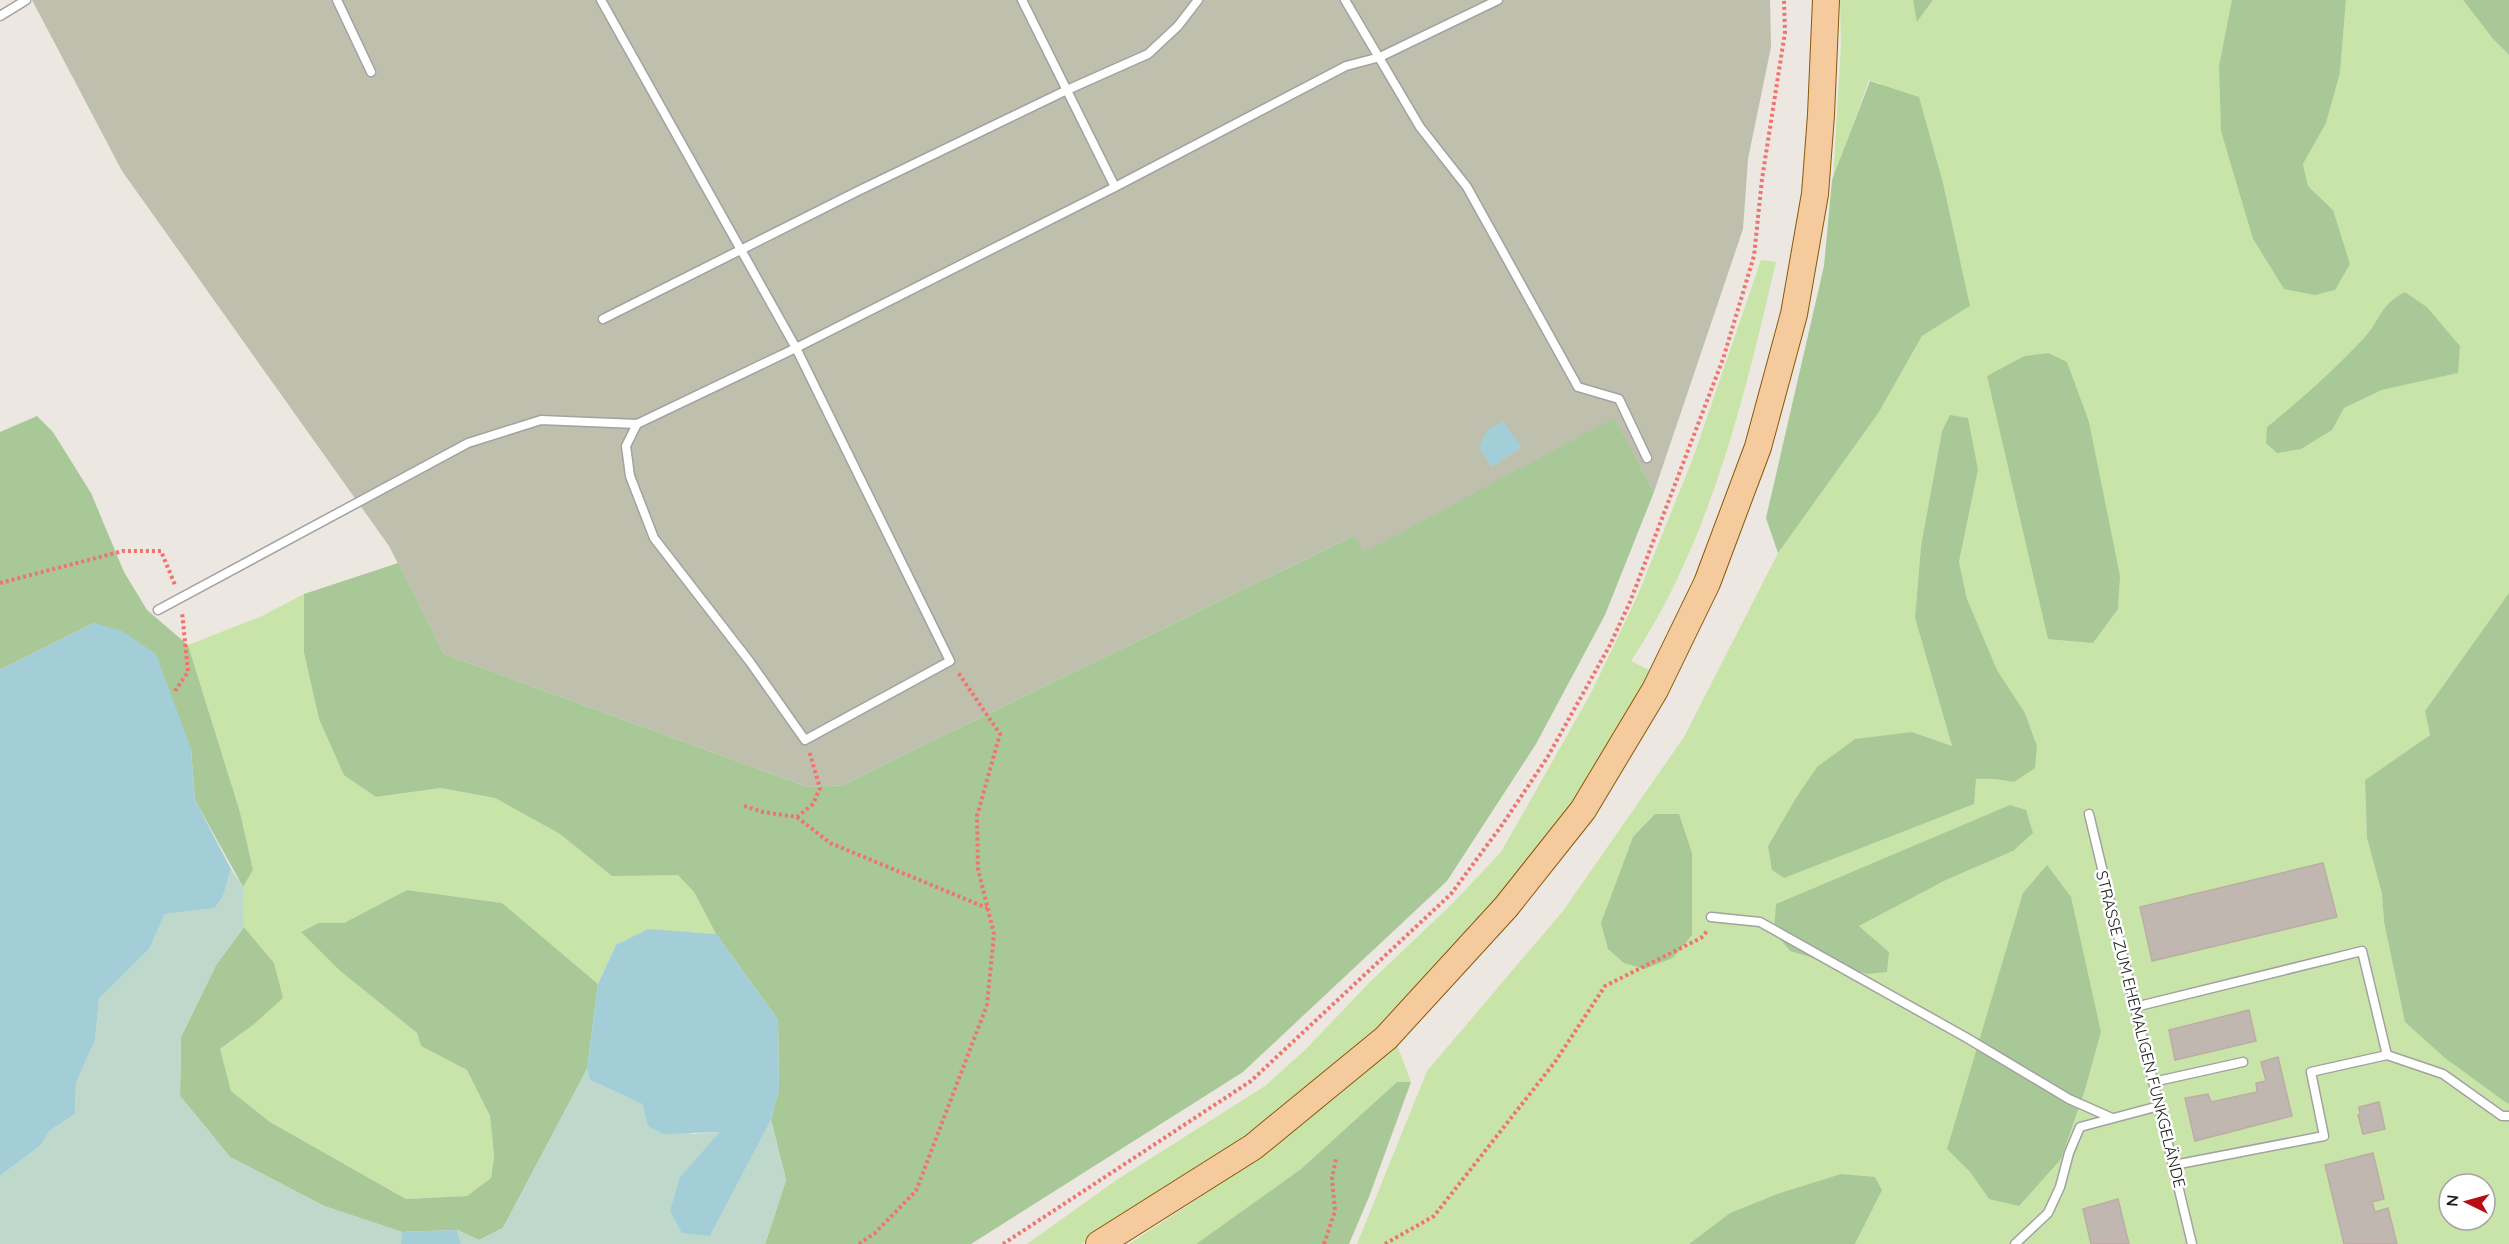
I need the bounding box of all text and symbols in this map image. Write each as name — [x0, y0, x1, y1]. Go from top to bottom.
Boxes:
street label: STRASSE ZUM EHEMALIGEN FUNKGELÄNDE — [2092, 868, 2190, 1190]
north arrow — [2437, 1172, 2497, 1232]
text: N — [2442, 1194, 2463, 1207]

